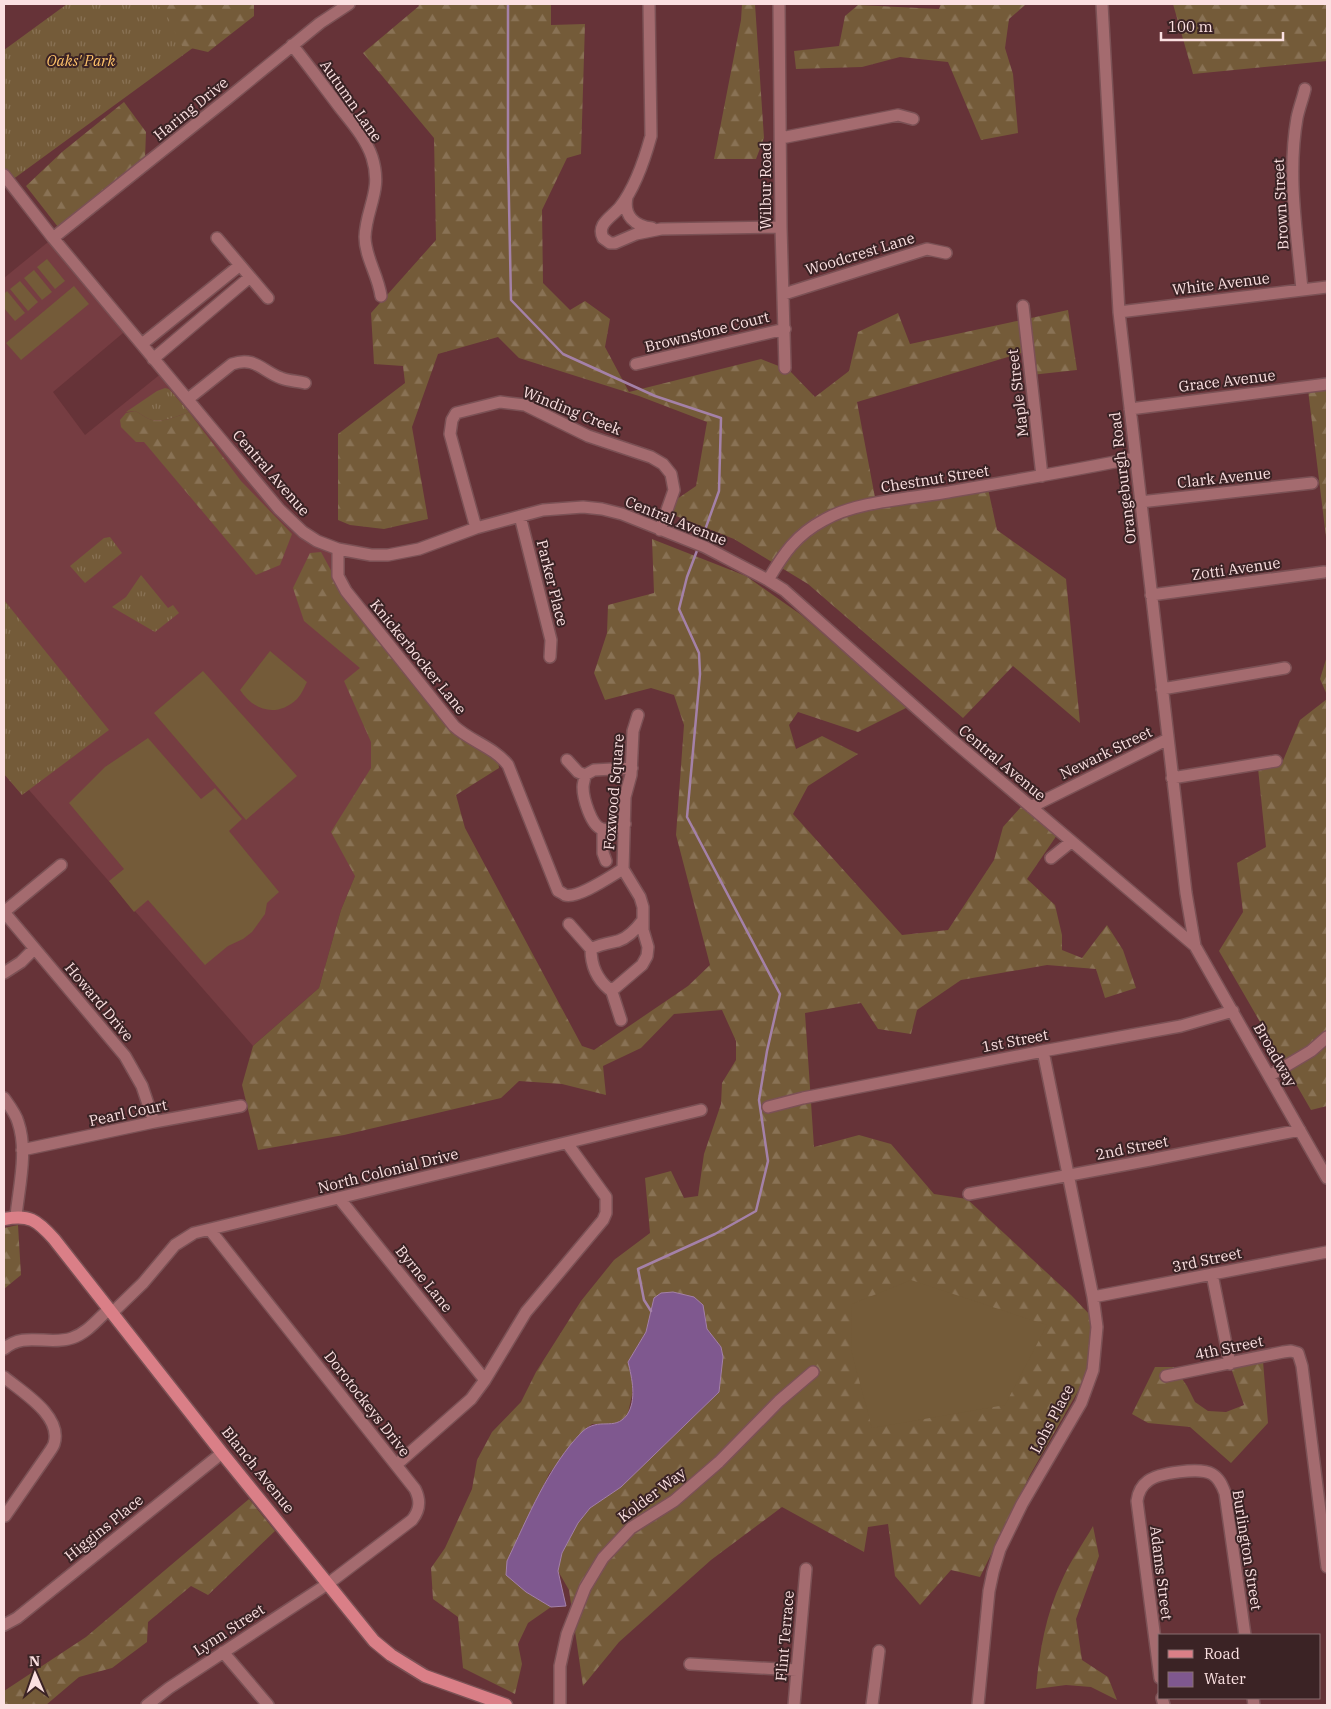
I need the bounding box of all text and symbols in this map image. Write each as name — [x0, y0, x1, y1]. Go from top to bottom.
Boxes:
scale bar — [1161, 10, 1284, 42]
text: 100 m — [1168, 17, 1213, 36]
park label: Oaks' Park — [46, 51, 116, 70]
street label: Autumn Lane — [316, 56, 387, 145]
street label: Haring Drive — [150, 73, 232, 144]
street label: Wilbur Road — [756, 142, 775, 230]
street label: Brown Street — [1269, 158, 1292, 250]
street label: Woodcrest Lane — [803, 228, 917, 279]
street label: White Avenue — [1171, 268, 1271, 299]
street label: Brownstone Court — [643, 307, 771, 356]
street label: Maple Street — [1003, 348, 1032, 438]
street label: Grace Avenue — [1177, 365, 1276, 396]
street label: Winding Creek — [520, 382, 624, 439]
street label: Orangeburgh Road — [1105, 411, 1140, 545]
street label: Central Avenue — [229, 426, 314, 520]
street label: Chestnut Street — [879, 461, 990, 496]
street label: Clark Avenue — [1176, 463, 1272, 492]
street label: Central Avenue — [623, 491, 730, 550]
street label: Parker Place — [533, 538, 572, 628]
street label: Zotti Avenue — [1190, 553, 1281, 584]
street label: Knickerbocker Lane — [366, 595, 471, 718]
street label: Central Avenue — [955, 721, 1050, 805]
street label: Newark Street — [1057, 722, 1155, 783]
street label: Foxwood Square — [599, 733, 628, 851]
street label: Howard Drive — [61, 958, 138, 1045]
street label: Broadway — [1250, 1020, 1301, 1090]
street label: 1st Street — [980, 1025, 1050, 1056]
street label: Pearl Court — [87, 1095, 169, 1130]
street label: 2nd Street — [1094, 1131, 1170, 1164]
street label: North Colonial Drive — [316, 1144, 460, 1197]
street label: Byrne Lane — [392, 1241, 457, 1316]
street label: 3rd Street — [1170, 1243, 1243, 1276]
street label: 4th Street — [1193, 1331, 1265, 1364]
street label: Dorotockeys Drive — [320, 1347, 415, 1460]
street label: Lohs Place — [1026, 1381, 1078, 1456]
street label: Blanch Avenue — [218, 1423, 299, 1517]
street label: Kolder Way — [614, 1463, 689, 1526]
street label: Burlington Street — [1229, 1488, 1266, 1612]
street label: Higgins Place — [61, 1490, 147, 1565]
street label: Adams Street — [1146, 1525, 1177, 1621]
street label: Flint Terrace — [771, 1590, 798, 1682]
street label: Lynn Street — [189, 1599, 268, 1660]
legend — [1158, 1634, 1321, 1699]
text: Road — [1204, 1644, 1240, 1663]
north arrow — [10, 1649, 60, 1699]
text: N — [29, 1652, 40, 1670]
text: Water — [1204, 1669, 1246, 1688]

